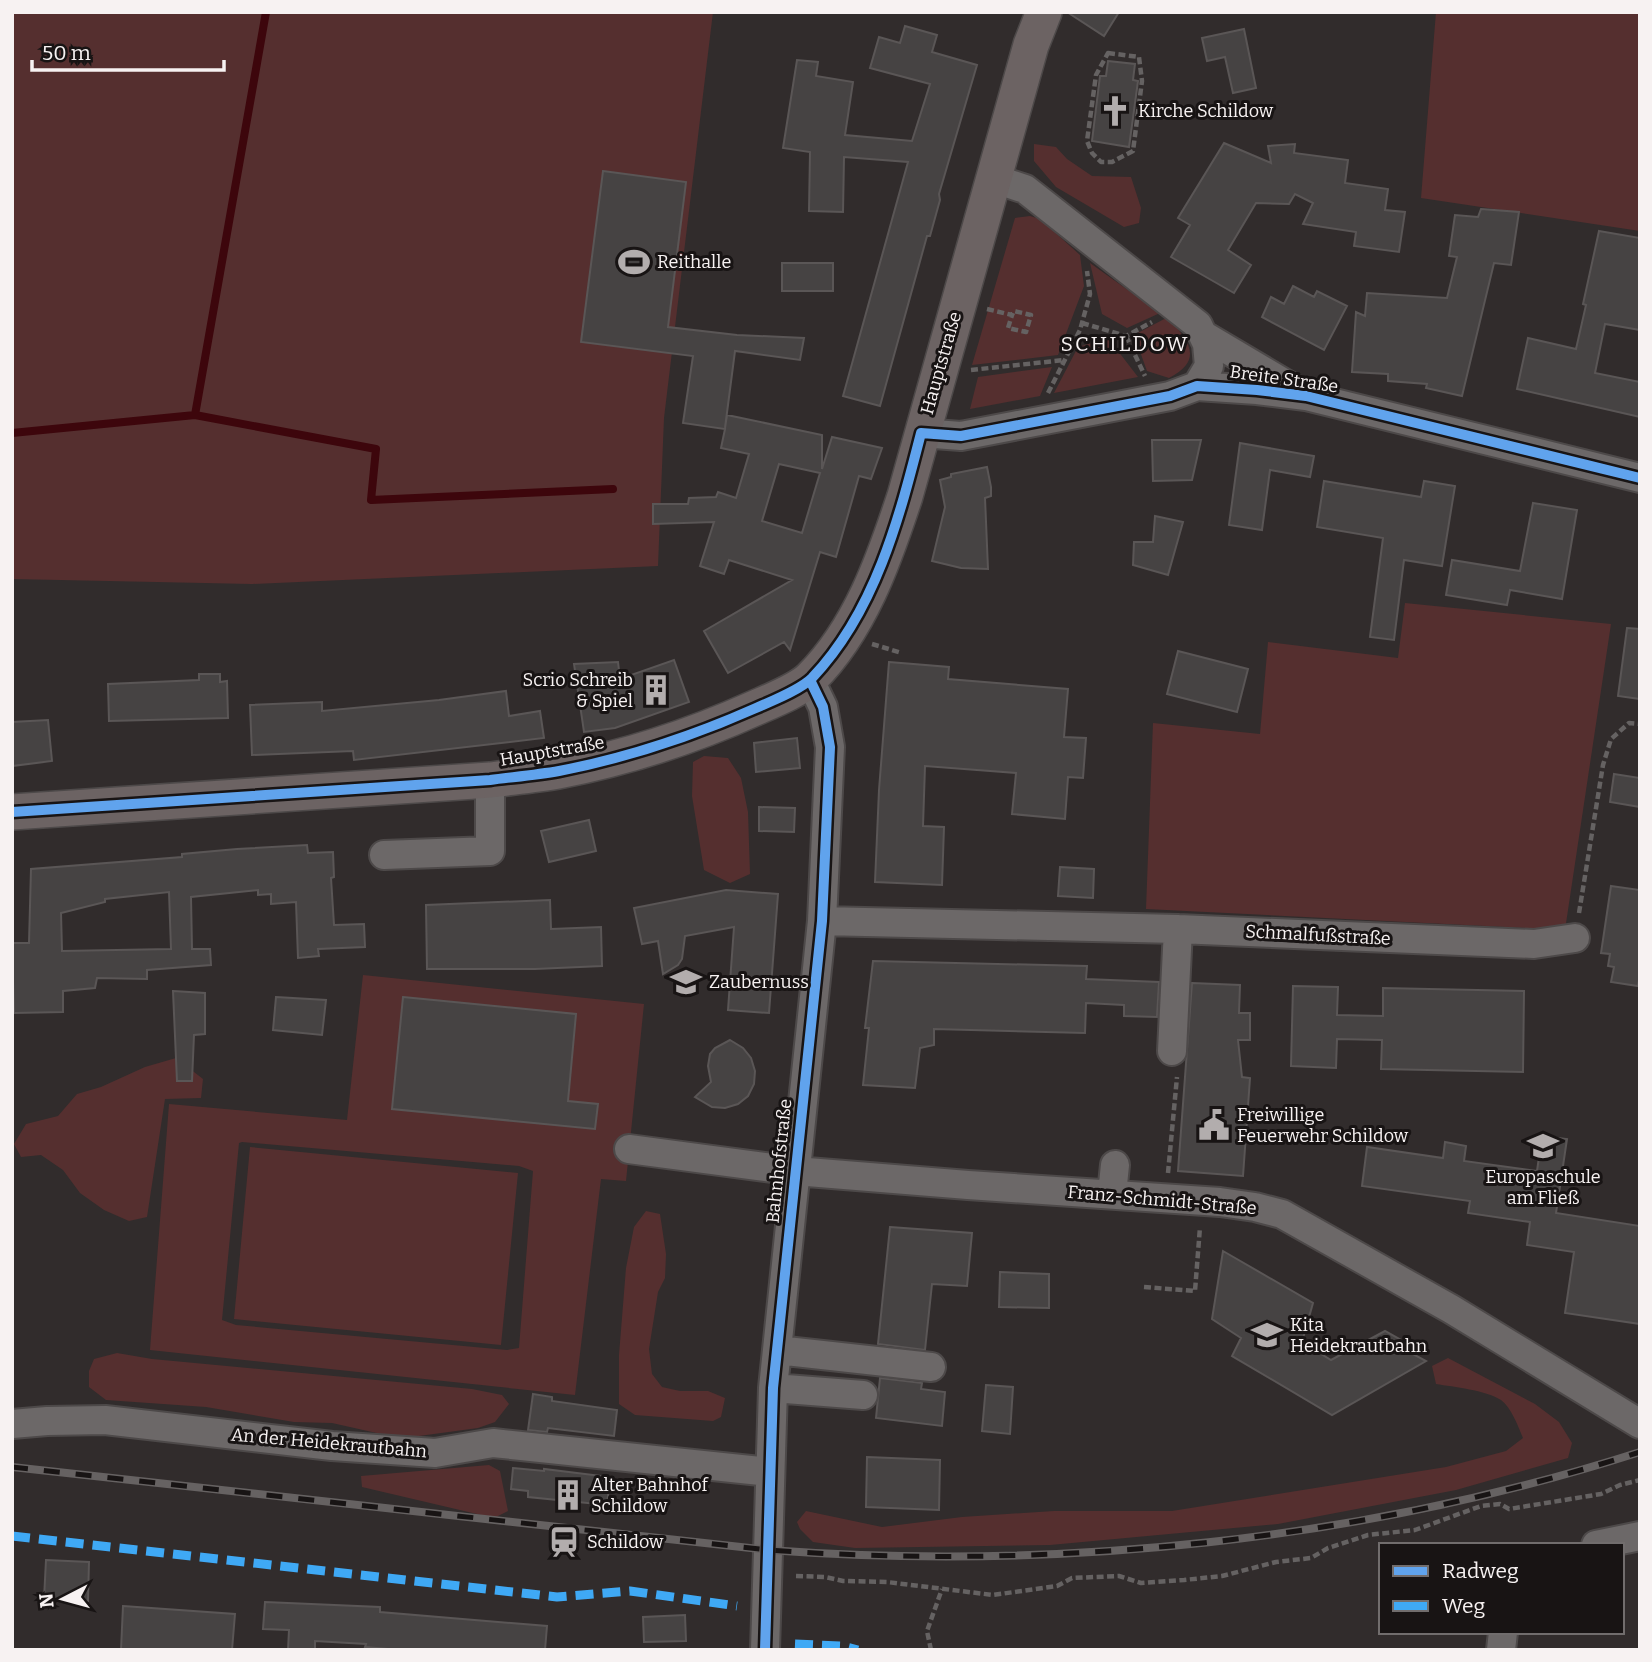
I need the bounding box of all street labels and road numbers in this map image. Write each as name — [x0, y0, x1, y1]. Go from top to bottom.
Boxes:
street label: Hauptstraße — [916, 309, 966, 417]
street label: Breite Straße — [1228, 360, 1340, 398]
street label: Hauptstraße — [498, 731, 606, 771]
street label: Schmalfußstraße — [1245, 920, 1391, 950]
street label: Bahnhofstraße — [762, 1098, 796, 1224]
street label: Franz-Schmidt-Straße — [1067, 1181, 1257, 1219]
street label: An der Heidekrautbahn — [230, 1423, 429, 1463]

